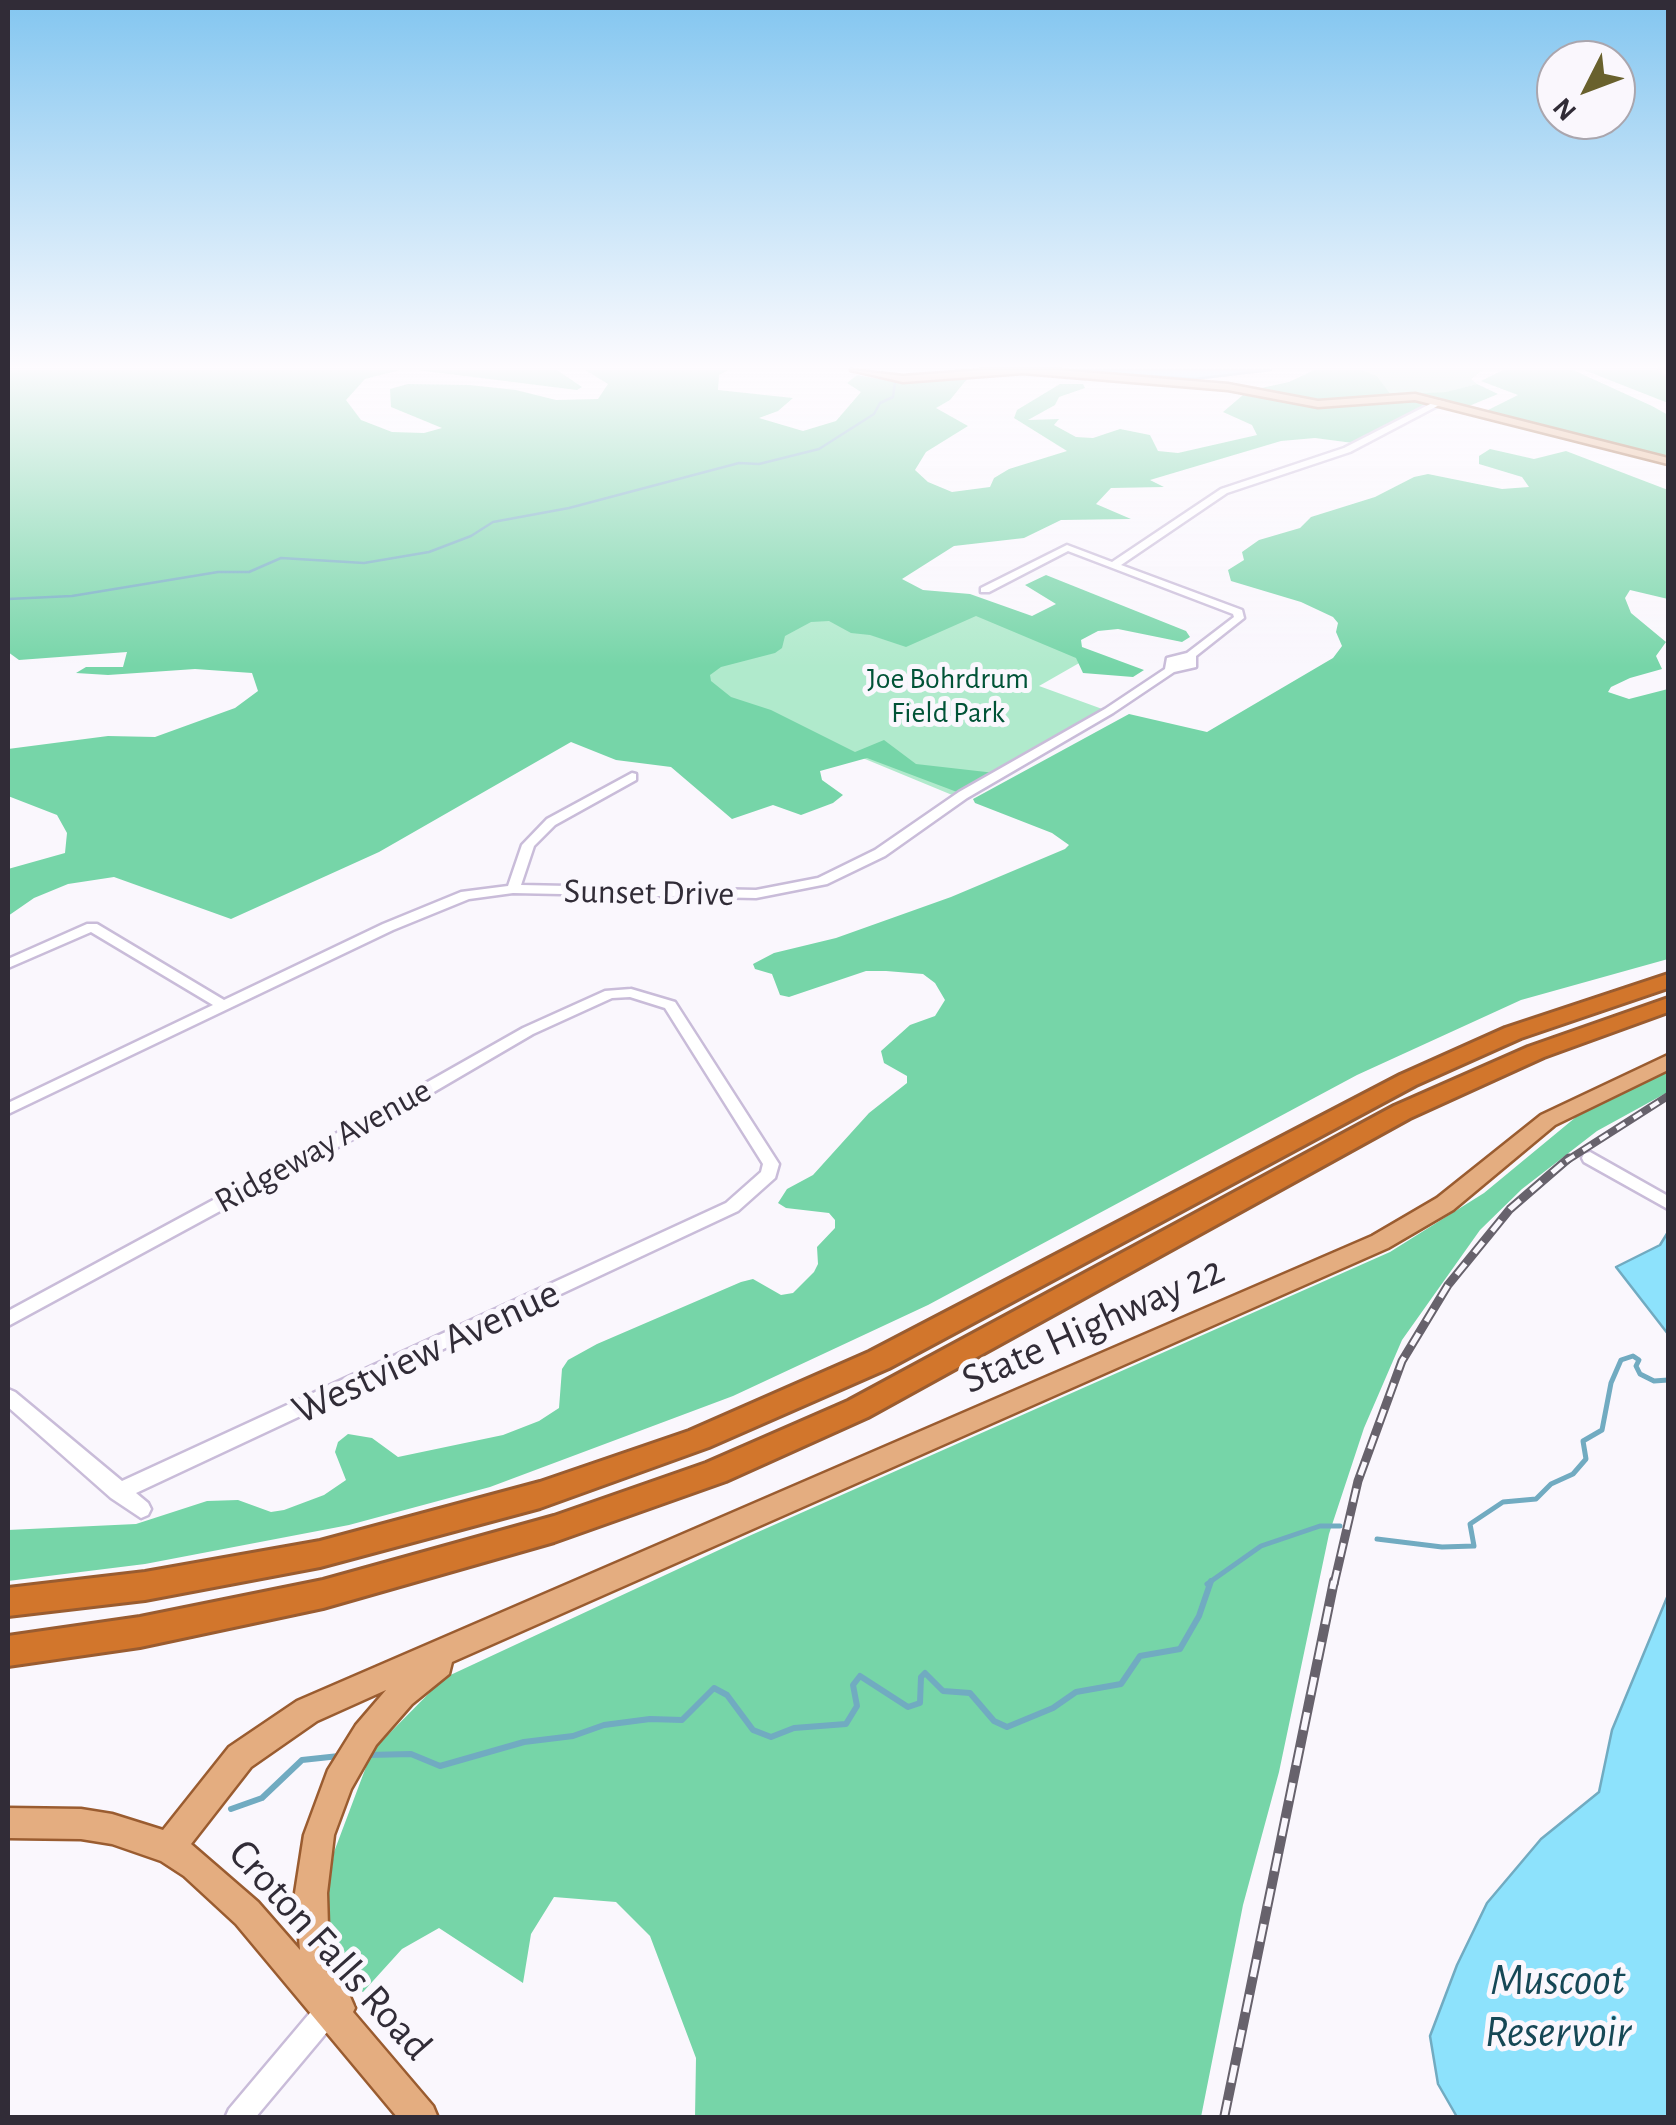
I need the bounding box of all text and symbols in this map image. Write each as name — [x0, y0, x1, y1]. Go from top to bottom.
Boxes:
north arrow — [1536, 40, 1636, 140]
text: N — [1548, 92, 1582, 125]
park label: Joe Bohrdrum Field Park — [867, 661, 1029, 732]
street label: Sunset Drive — [563, 871, 735, 915]
street label: Ridgeway Avenue — [208, 1069, 438, 1223]
street label: State Highway 22 — [954, 1245, 1232, 1405]
street label: Westview Avenue — [284, 1268, 568, 1436]
street label: Croton Falls Road — [218, 1829, 442, 2071]
water label: Muscoot Reservoir — [1485, 1953, 1631, 2059]

